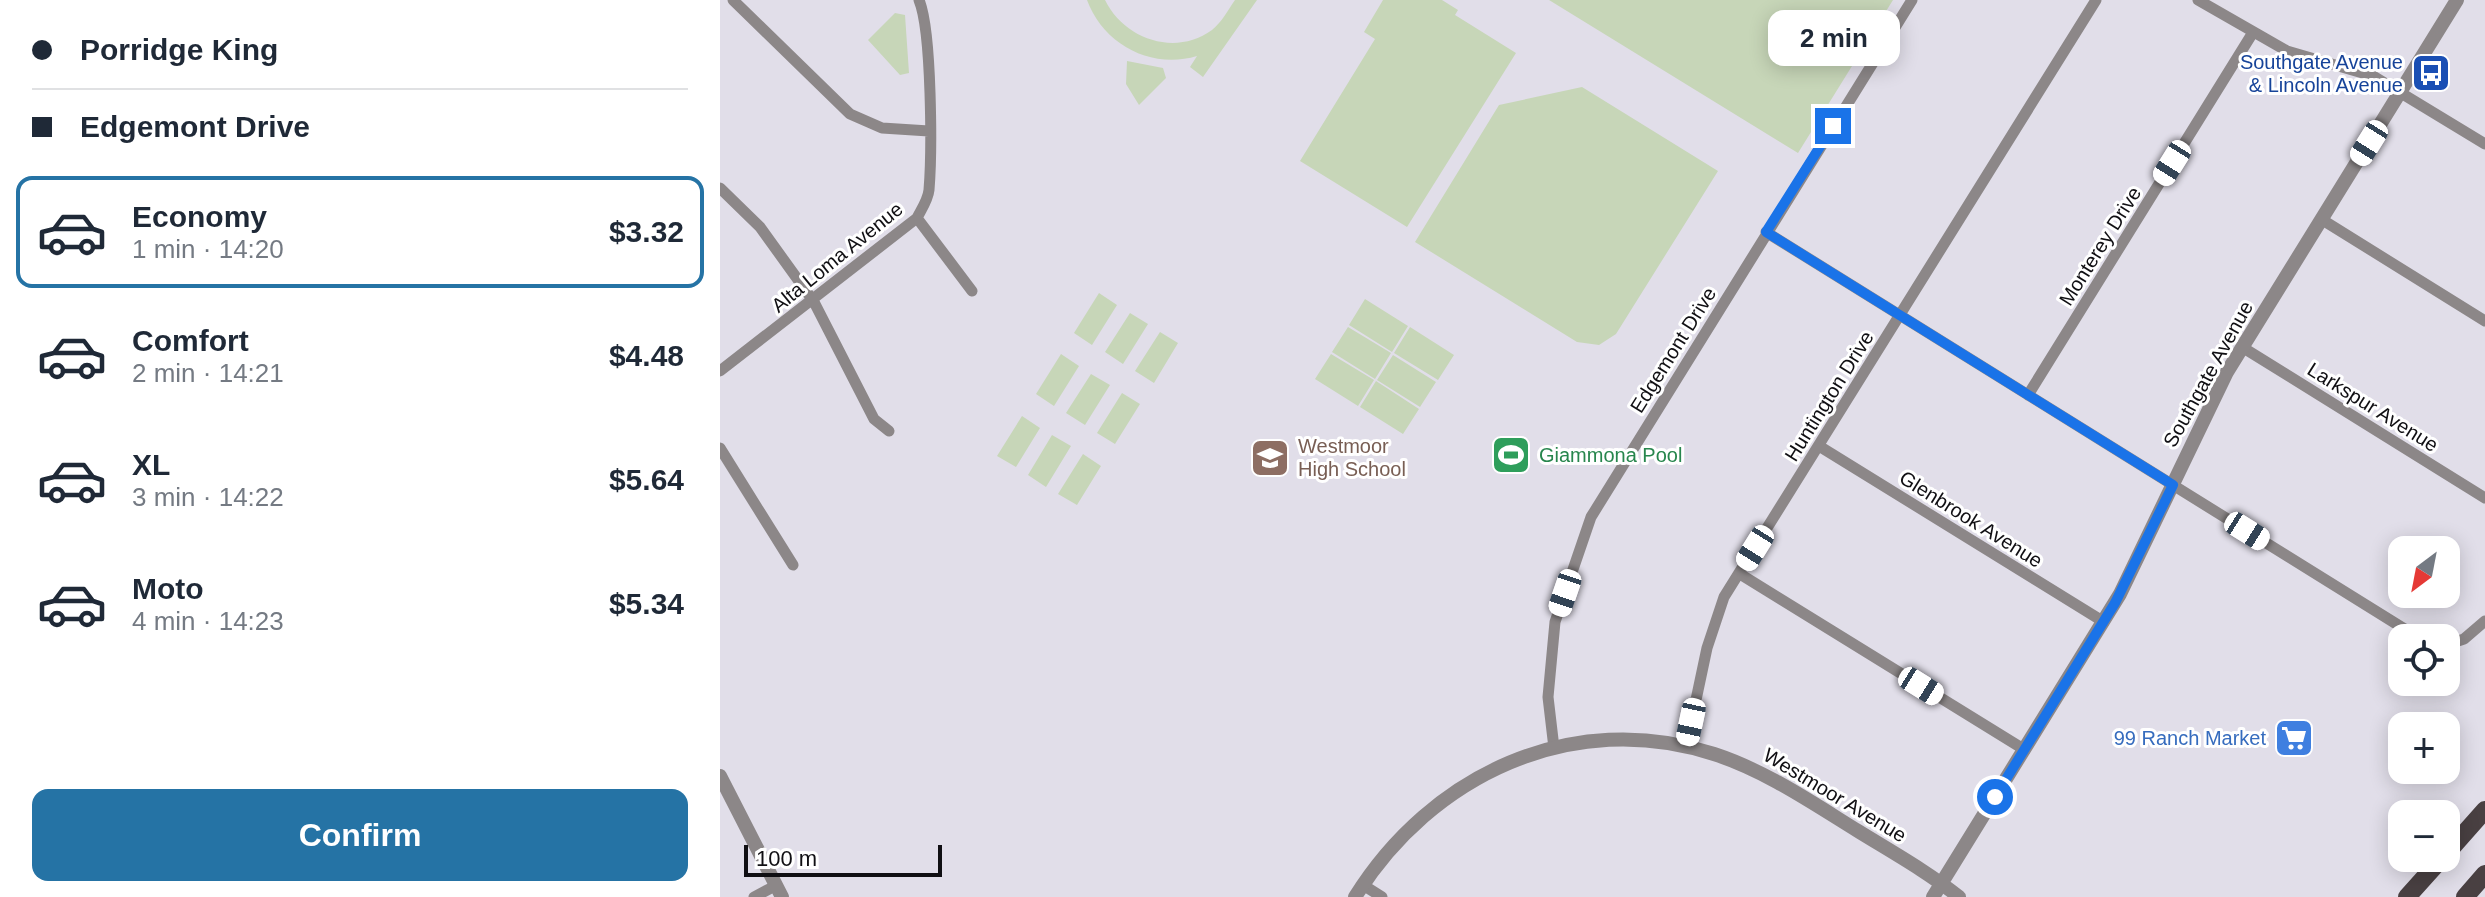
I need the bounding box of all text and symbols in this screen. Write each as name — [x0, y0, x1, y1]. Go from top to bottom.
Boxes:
callout: 2 min — [1767, 10, 1899, 66]
text: 2 min — [1800, 23, 1868, 53]
text: Porridge King — [80, 33, 278, 66]
place label: Southgate Avenue & Lincoln Avenue — [2240, 51, 2403, 96]
bus stop icon: Southgate Avenue & Lincoln Avenue — [2410, 52, 2452, 94]
route end — [1815, 108, 1851, 144]
text: Edgemont Drive — [80, 110, 310, 143]
car — [2346, 116, 2392, 170]
car — [2149, 136, 2195, 190]
street label: Monterey Drive — [2055, 183, 2145, 309]
icon: car — [36, 196, 108, 268]
street label: Alta Loma Avenue — [767, 197, 907, 317]
text: Economy — [132, 200, 267, 233]
text: $3.32 — [609, 215, 684, 248]
text: 1 min · 14:20 — [132, 234, 284, 264]
street label: Edgemont Drive — [1626, 283, 1720, 417]
street label: Southgate Avenue — [2159, 297, 2257, 451]
icon: car — [36, 320, 108, 392]
text: Comfort — [132, 324, 249, 357]
street label: Huntington Drive — [1780, 327, 1878, 465]
text: $4.48 — [609, 339, 684, 372]
text: 2 min · 14:21 — [132, 358, 284, 388]
street label: Larkspur Avenue — [2304, 358, 2442, 456]
sports icon: Giammona Pool — [1490, 434, 1532, 476]
place label: Westmoor High School — [1298, 435, 1406, 480]
school or university icon: Westmoor High School — [1249, 437, 1291, 479]
icon: car — [36, 444, 108, 516]
place label: Giammona Pool — [1539, 444, 1682, 466]
text: XL — [132, 448, 170, 481]
text: $5.64 — [609, 463, 684, 496]
street label: Glenbrook Avenue — [1896, 466, 2046, 572]
text: 3 min · 14:22 — [132, 482, 284, 512]
car — [2220, 508, 2274, 554]
car — [1732, 521, 1778, 575]
north arrow — [2388, 536, 2460, 608]
map controls — [2388, 536, 2460, 872]
car — [1546, 566, 1584, 620]
icon: car — [36, 568, 108, 640]
text: Moto — [132, 572, 204, 605]
text: $5.34 — [609, 587, 684, 620]
text: 4 min · 14:23 — [132, 606, 284, 636]
button: locate — [2388, 624, 2460, 696]
car — [1894, 663, 1948, 709]
car — [1674, 696, 1708, 748]
button: + — [2388, 712, 2460, 784]
supermarket icon: 99 Ranch Market — [2273, 717, 2315, 759]
place label: 99 Ranch Market — [2114, 727, 2266, 749]
street label: Westmoor Avenue — [1760, 744, 1910, 846]
route start — [1977, 779, 2013, 815]
button: Confirm — [32, 789, 688, 881]
button: − — [2388, 800, 2460, 872]
scale bar — [744, 841, 942, 877]
text: 100 m — [756, 846, 817, 871]

